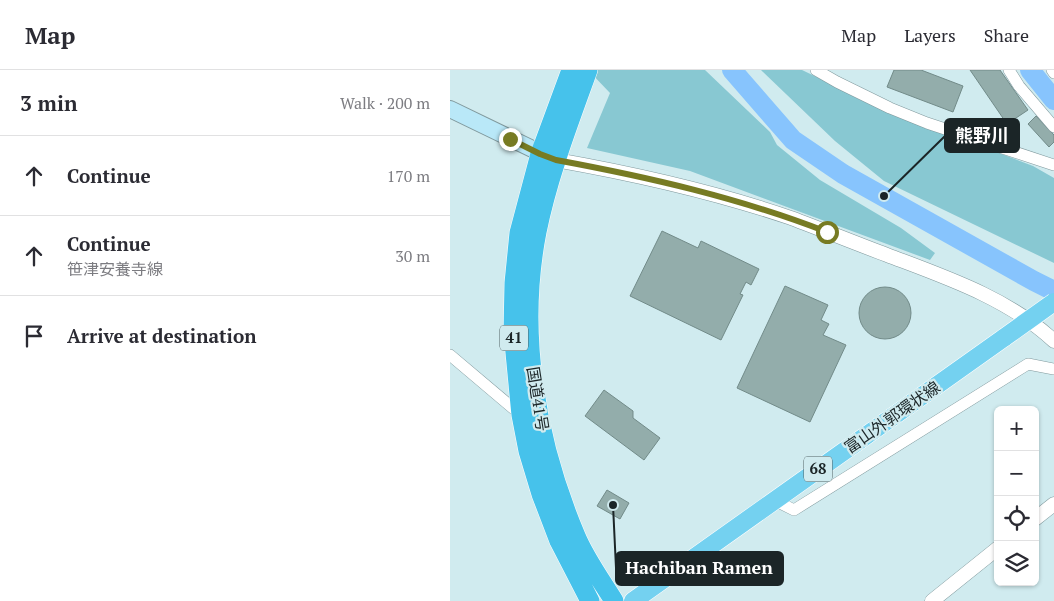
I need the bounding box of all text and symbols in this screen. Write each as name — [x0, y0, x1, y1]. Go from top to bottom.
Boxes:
text: Map — [25, 19, 75, 51]
text: Map — [841, 23, 876, 47]
text: Layers — [904, 23, 956, 47]
text: Share — [984, 23, 1029, 47]
text: 3 min — [20, 89, 77, 117]
text: Walk · 200 m — [340, 92, 430, 114]
callout: 熊野川 — [945, 119, 1019, 152]
text: 熊野川 — [955, 123, 1009, 147]
route end — [499, 128, 522, 151]
icon: ahead — [20, 162, 48, 190]
text: Continue — [67, 163, 151, 188]
text: 170 m — [387, 165, 430, 187]
route start — [816, 221, 839, 244]
text: Continue — [67, 231, 151, 256]
icon: ahead — [20, 242, 48, 270]
text: 30 m — [395, 245, 430, 267]
text: 笹津安養寺線 — [67, 258, 163, 280]
icon: arrive — [20, 322, 48, 350]
text: Arrive at destination — [67, 323, 256, 348]
road number: 41 — [500, 326, 528, 350]
street label: 国道41号 — [522, 365, 554, 433]
street label: 富山外郭環状線 — [840, 376, 944, 458]
map controls — [994, 406, 1039, 586]
button: + — [994, 406, 1039, 451]
button: − — [994, 451, 1039, 496]
road number: 68 — [804, 456, 832, 482]
button: locate — [994, 496, 1039, 541]
button: layers — [994, 541, 1039, 586]
callout: Hachiban Ramen — [616, 552, 783, 585]
text: Hachiban Ramen — [625, 555, 773, 579]

